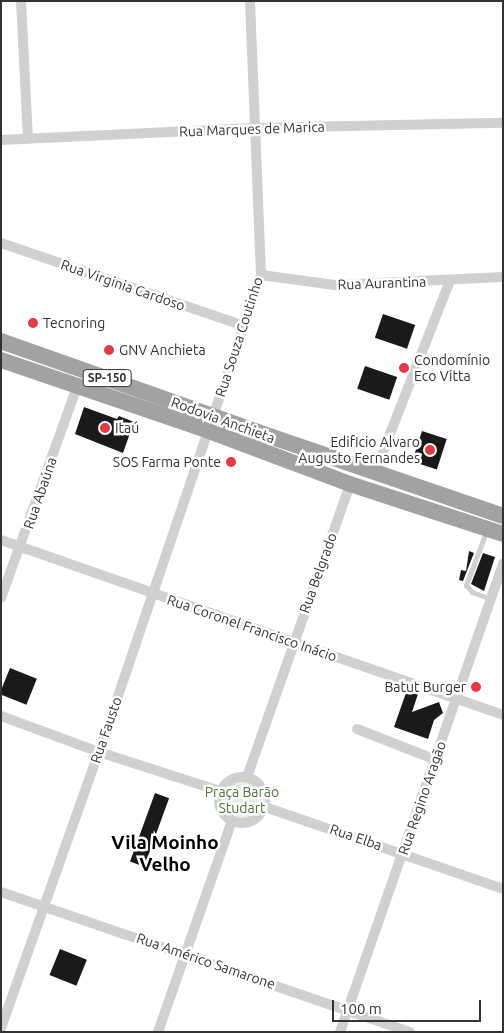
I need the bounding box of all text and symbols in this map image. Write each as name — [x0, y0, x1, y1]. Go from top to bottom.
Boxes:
street label: Rua Marques de Marica — [179, 118, 325, 140]
street label: Rua Virginia Cardoso — [59, 256, 187, 314]
street label: Rua Aurantina — [337, 273, 427, 293]
street label: Rua Souza Coutinho — [212, 275, 266, 399]
place label: Tecnoring — [43, 315, 105, 331]
marker: Tecnoring — [27, 317, 39, 329]
place label: GNV Anchieta — [119, 342, 206, 358]
marker: GNV Anchieta — [103, 344, 115, 356]
place label: Condomínio Eco Vitta — [414, 352, 490, 384]
marker: Condomínio Eco Vitta — [398, 362, 410, 374]
road number: SP-150 — [82, 368, 132, 388]
street label: Rodovia Anchieta — [169, 393, 277, 447]
place label: Itaú — [115, 420, 139, 436]
marker: Itaú — [99, 422, 111, 434]
place label: Edificio Alvaro Augusto Fernandes — [298, 434, 420, 467]
marker: Edificio Alvaro Augusto Fernandes — [424, 444, 436, 456]
place label: SOS Farma Ponte — [113, 454, 221, 470]
street label: Rua Abaúna — [20, 455, 60, 531]
marker: SOS Farma Ponte — [225, 456, 237, 468]
street label: Rua Belgrado — [296, 531, 340, 615]
street label: Rua Coronel Francisco Inácio — [165, 591, 339, 665]
place label: Batut Burger — [384, 679, 466, 695]
marker: Batut Burger — [470, 681, 482, 693]
street label: Rua Fausto — [87, 695, 125, 765]
street label: Rua Regino Aragão — [395, 739, 449, 857]
park label: Praça Barão Studart — [205, 784, 279, 816]
street label: Rua Elba — [328, 820, 384, 854]
district label: Vila Moinho Velho — [111, 832, 219, 876]
street label: Rua Américo Samarone — [134, 929, 278, 993]
scale bar — [334, 990, 483, 1022]
text: 100 m — [340, 1000, 382, 1017]

